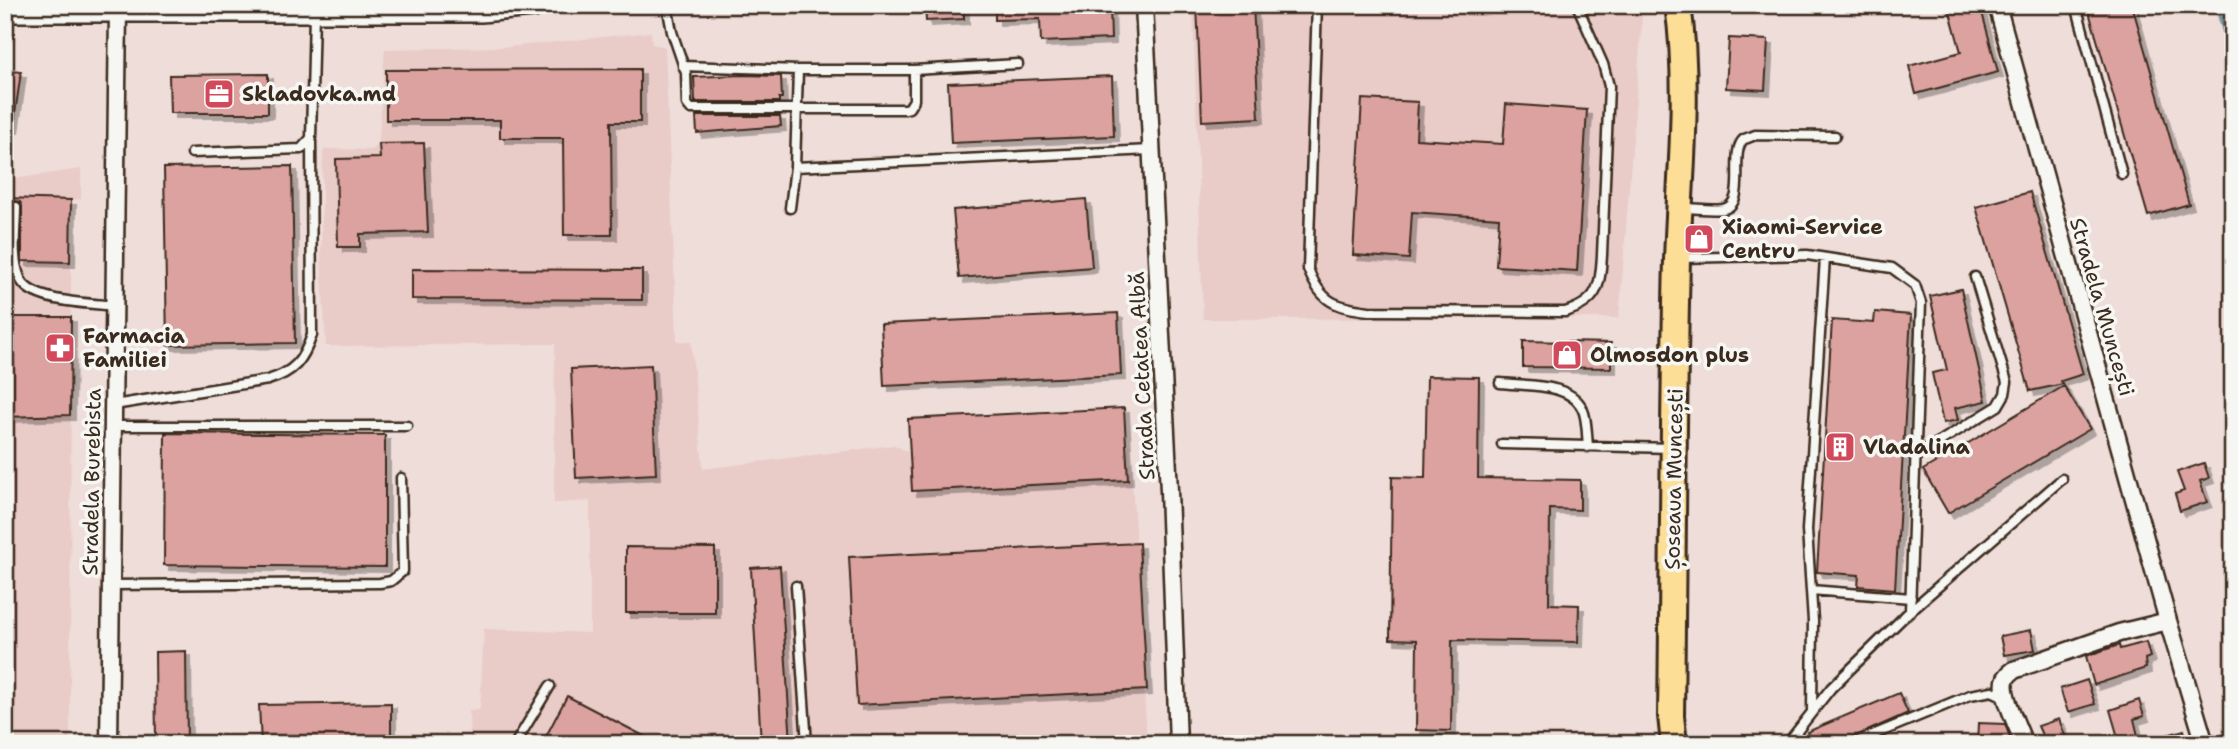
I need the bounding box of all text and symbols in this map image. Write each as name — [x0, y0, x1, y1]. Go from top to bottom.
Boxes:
office icon: Skladovka.md — [202, 77, 236, 111]
place label: Skladovka.md — [242, 80, 396, 108]
place label: Xiaomi-Service Centru — [1722, 213, 1883, 265]
street label: Stradela Muncești — [2062, 215, 2141, 400]
shop icon: Xiaomi-Service Centru — [1682, 222, 1716, 256]
street label: Strada Cetatea Albă — [1123, 271, 1161, 481]
place label: Farmacia Familiei — [83, 322, 186, 374]
pharmacy icon: Farmacia Familiei — [43, 331, 77, 365]
shop icon: Olmosdon plus — [1550, 338, 1584, 372]
place label: Olmosdon plus — [1590, 341, 1749, 369]
street label: Stradela Burebista — [76, 388, 108, 576]
street label: Șoseaua Muncești — [1658, 388, 1691, 570]
building icon: Vladalina — [1823, 430, 1857, 464]
place label: Vladalina — [1863, 433, 1970, 461]

